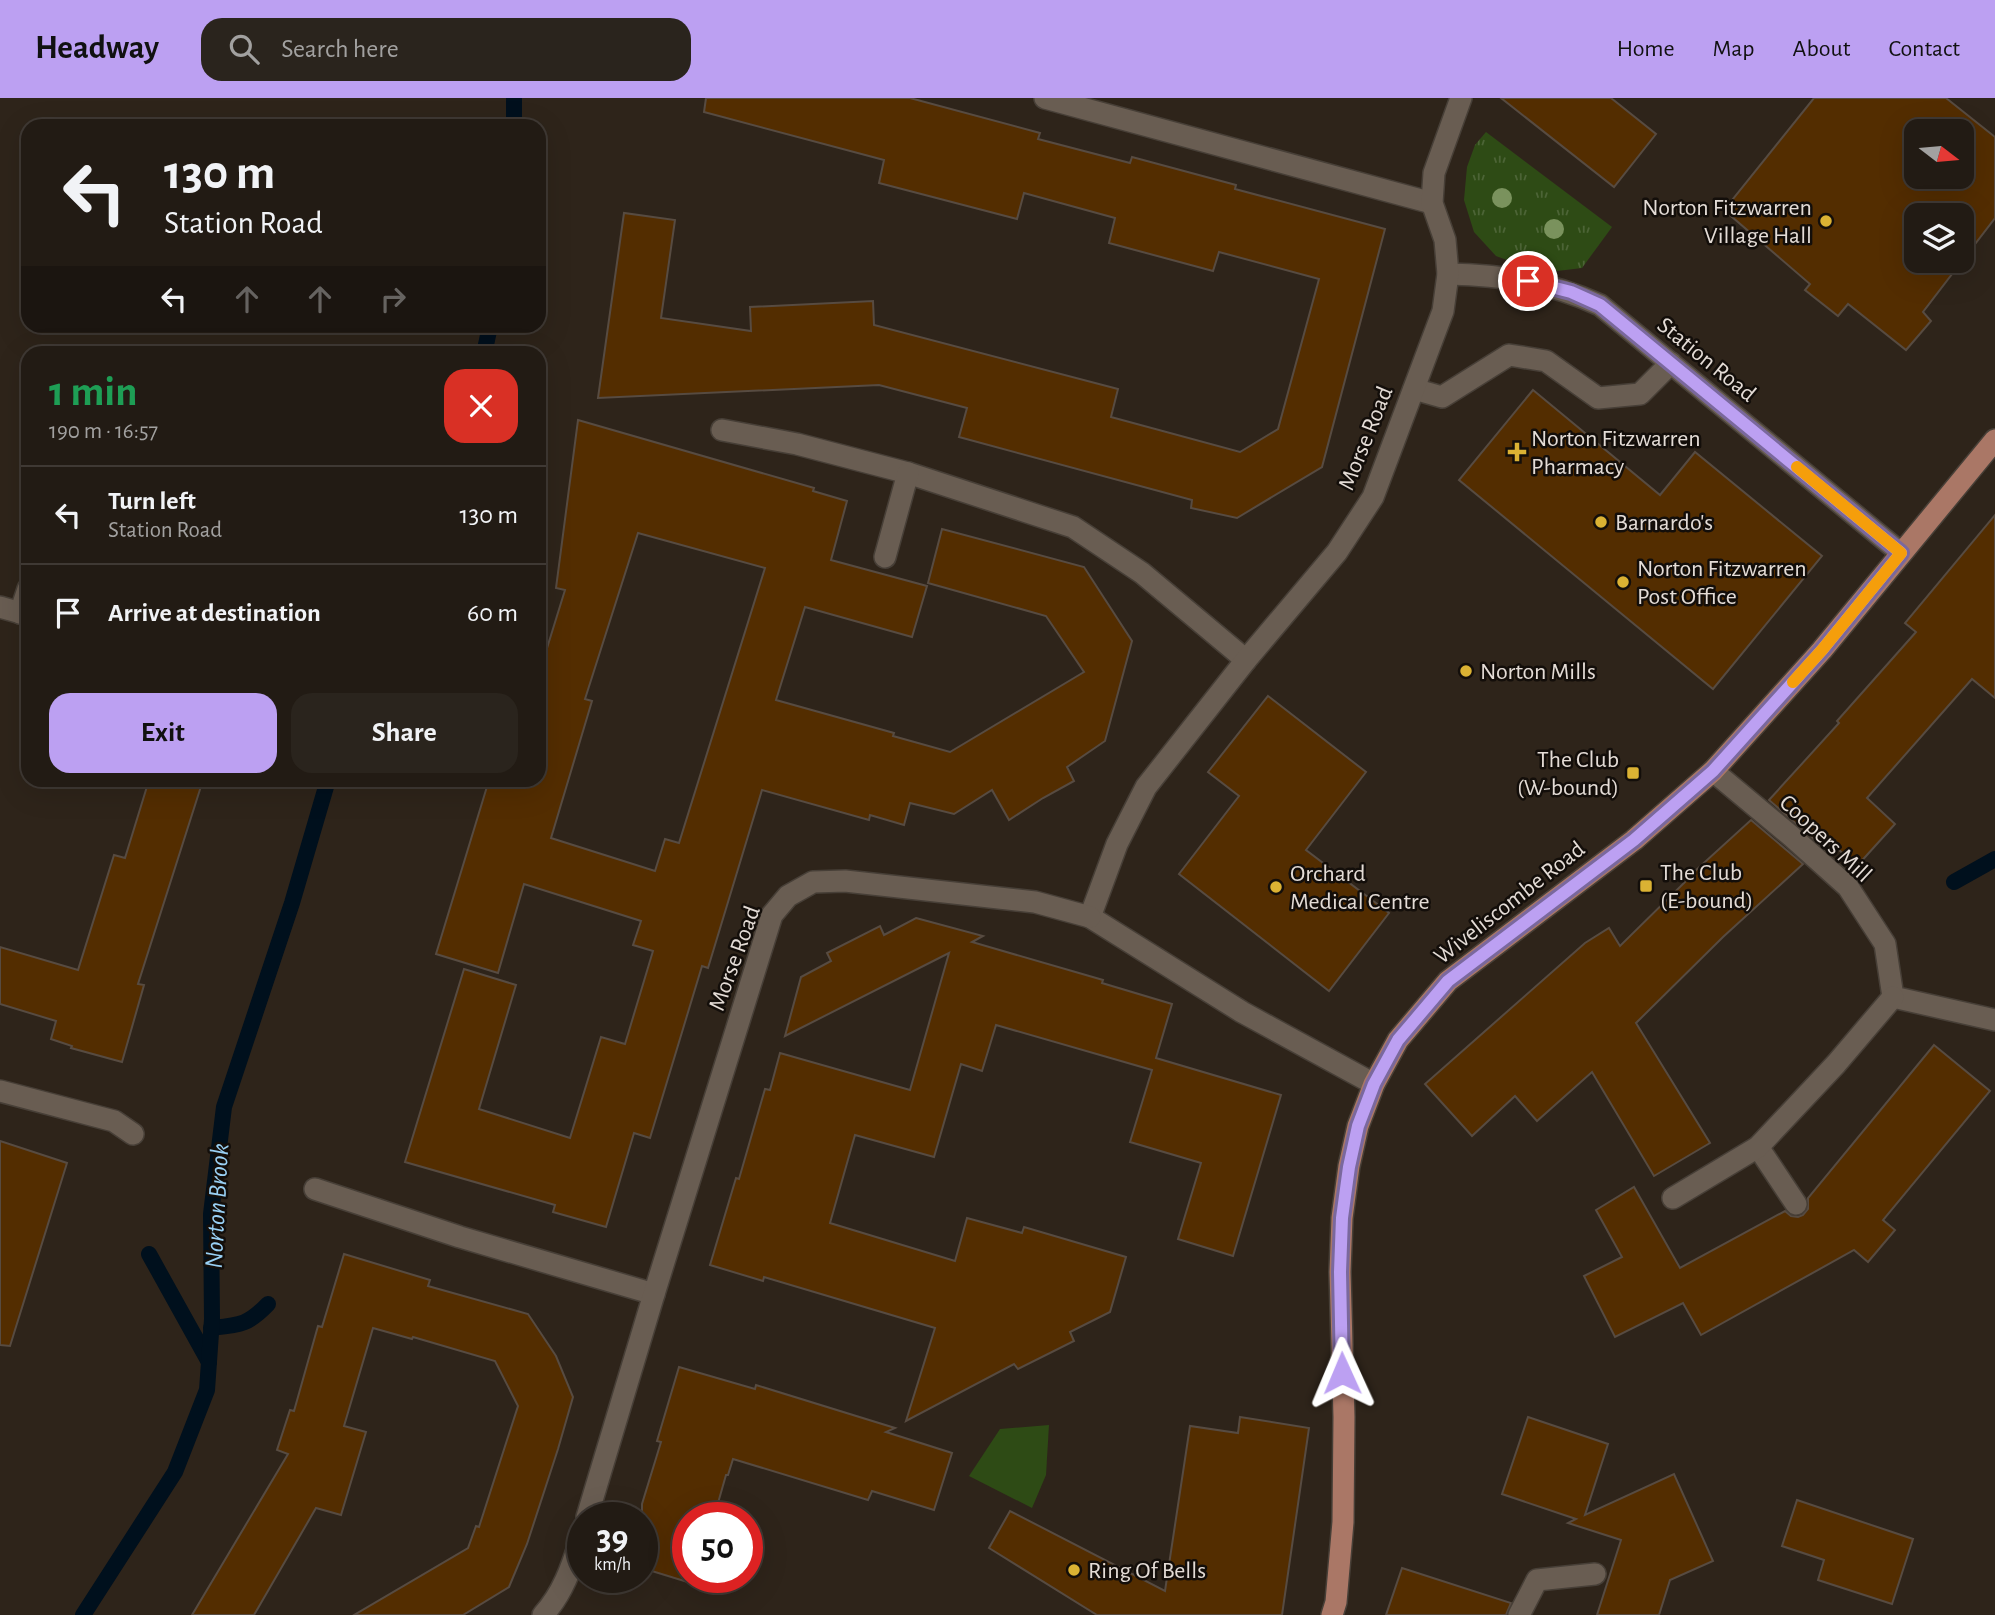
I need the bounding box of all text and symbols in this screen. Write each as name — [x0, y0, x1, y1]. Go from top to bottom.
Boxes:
search box — [201, 18, 691, 81]
icon: search — [225, 30, 263, 68]
text: Headway — [35, 32, 159, 65]
text: Search here — [281, 36, 399, 62]
text: Home — [1617, 37, 1675, 61]
text: Map — [1713, 37, 1755, 61]
text: About — [1793, 37, 1850, 61]
text: Contact — [1888, 37, 1960, 61]
north arrow — [1904, 119, 1974, 189]
map controls — [1904, 119, 1974, 273]
icon: left — [49, 147, 140, 238]
text: 130 m — [164, 149, 275, 198]
place label: Norton Fitzwarren Village Hall — [1642, 196, 1812, 248]
button: layers — [1904, 203, 1974, 273]
text: Station Road — [164, 207, 323, 239]
marker: Norton Fitzwarren Village Hall — [1818, 213, 1834, 229]
pin — [1498, 251, 1558, 311]
icon: arrive — [1509, 262, 1547, 300]
icon: left — [155, 280, 193, 318]
icon: ahead — [228, 280, 266, 318]
icon: ahead — [301, 280, 339, 318]
icon: right — [374, 280, 412, 318]
street label: Station Road — [1653, 313, 1760, 407]
button: close — [444, 369, 518, 443]
text: 1 min — [49, 371, 138, 413]
street label: Morse Road — [1334, 383, 1398, 494]
text: 190 m · 16:57 — [49, 420, 158, 443]
place label: Norton Fitzwarren Pharmacy — [1531, 427, 1701, 479]
marker: Norton Fitzwarren Pharmacy — [1509, 444, 1525, 460]
text: Turn left — [108, 488, 196, 514]
icon: left — [49, 496, 87, 534]
text: 130 m — [460, 502, 518, 528]
place label: Barnardo's — [1615, 511, 1713, 535]
marker: Barnardo's — [1593, 514, 1609, 530]
text: Station Road — [108, 519, 222, 542]
place label: Norton Fitzwarren Post Office — [1637, 557, 1807, 609]
marker: Norton Fitzwarren Post Office — [1615, 574, 1631, 590]
icon: arrive — [49, 594, 87, 632]
text: Arrive at destination — [108, 600, 321, 626]
text: 60 m — [467, 600, 518, 626]
place label: Norton Mills — [1480, 660, 1596, 684]
marker: Norton Mills — [1458, 663, 1474, 679]
button: Exit — [49, 693, 277, 773]
button: Share — [291, 693, 518, 773]
place label: The Club (W-bound) — [1517, 748, 1619, 800]
marker: The Club (W-bound) — [1625, 765, 1641, 781]
street label: Coopers Mill — [1775, 790, 1876, 887]
street label: Wiveliscombe Road — [1430, 837, 1589, 969]
place label: The Club (E-bound) — [1660, 861, 1753, 913]
place label: Orchard Medical Centre — [1290, 862, 1430, 914]
marker: The Club (E-bound) — [1638, 878, 1654, 894]
marker: Orchard Medical Centre — [1268, 879, 1284, 895]
street label: Morse Road — [705, 903, 765, 1014]
water label: Norton Brook — [201, 1143, 233, 1269]
position arrow — [1305, 1336, 1379, 1410]
speed limit sign: 50 — [672, 1502, 763, 1593]
text: 39 — [596, 1521, 628, 1556]
text: km/h — [594, 1556, 631, 1574]
place label: Ring Of Bells — [1088, 1559, 1206, 1583]
marker: Ring Of Bells — [1066, 1562, 1082, 1578]

